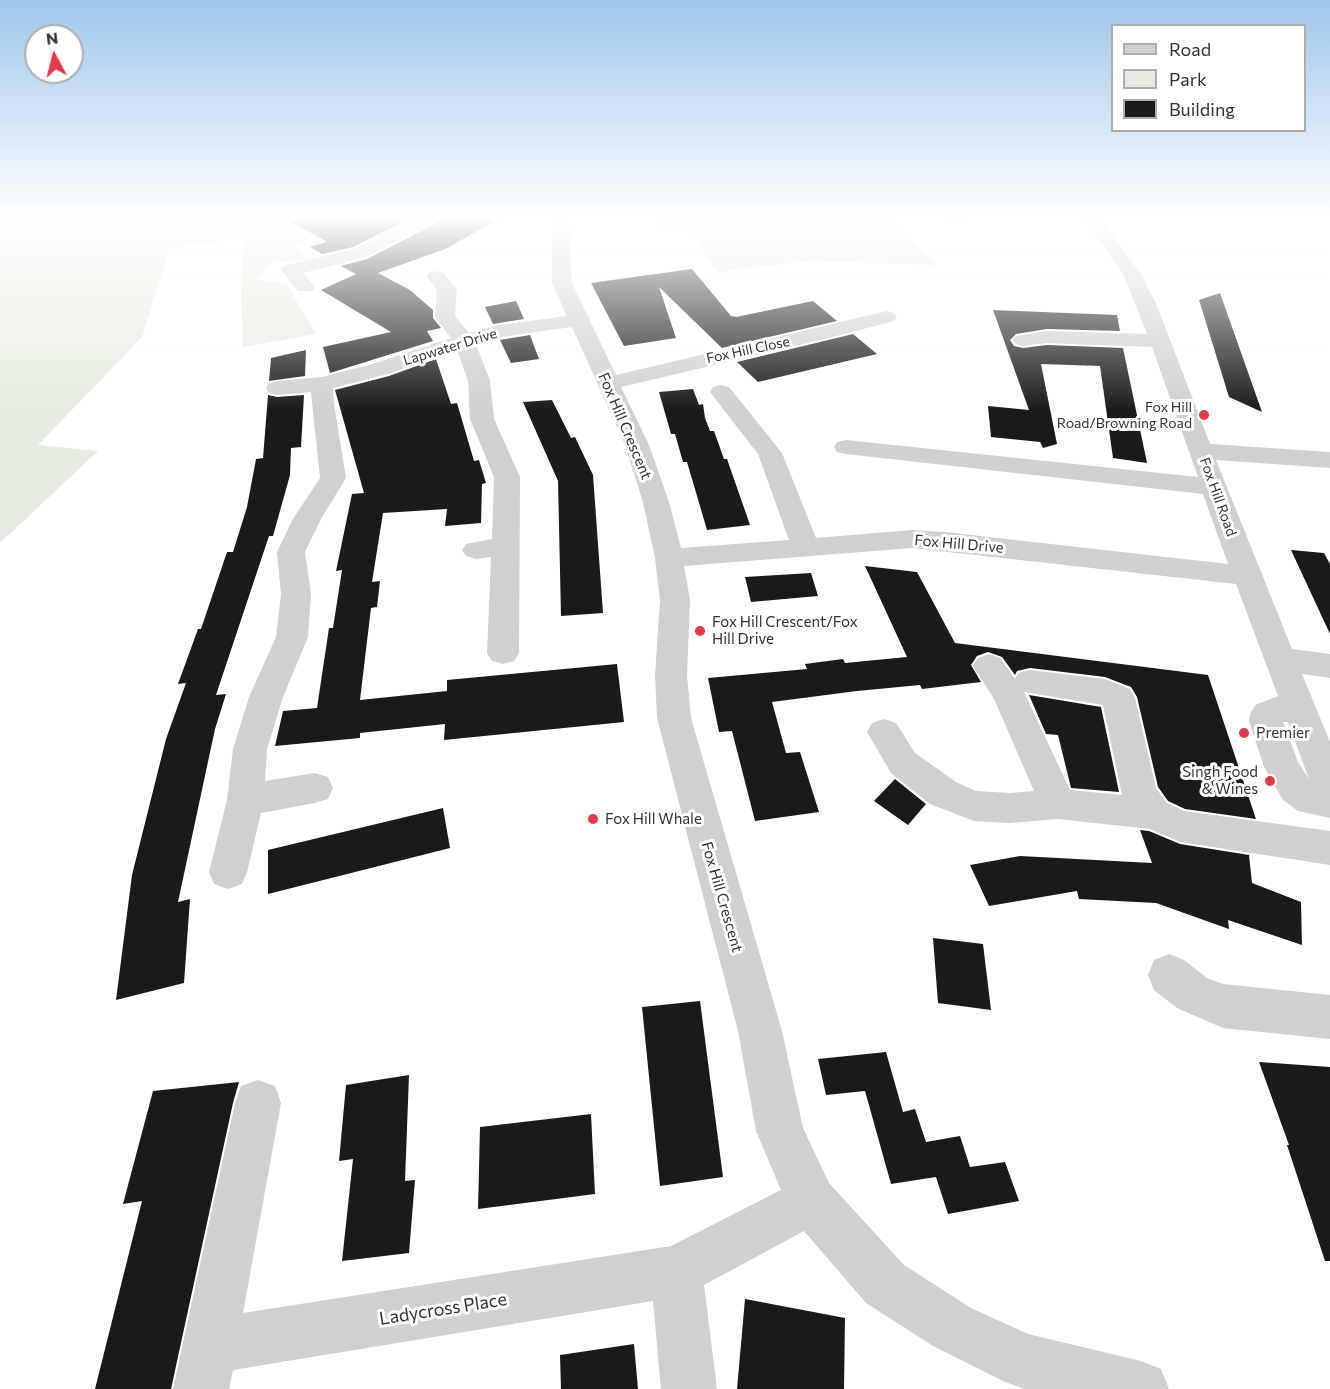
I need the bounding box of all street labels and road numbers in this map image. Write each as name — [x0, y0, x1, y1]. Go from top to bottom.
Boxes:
street label: Lapwater Drive — [401, 325, 499, 369]
street label: Fox Hill Close — [705, 333, 791, 367]
street label: Fox Hill Crescent — [594, 370, 656, 482]
street label: Fox Hill Road — [1196, 455, 1240, 539]
street label: Fox Hill Drive — [914, 531, 1004, 557]
street label: Fox Hill Crescent — [698, 840, 746, 954]
street label: Ladycross Place — [378, 1288, 508, 1330]

